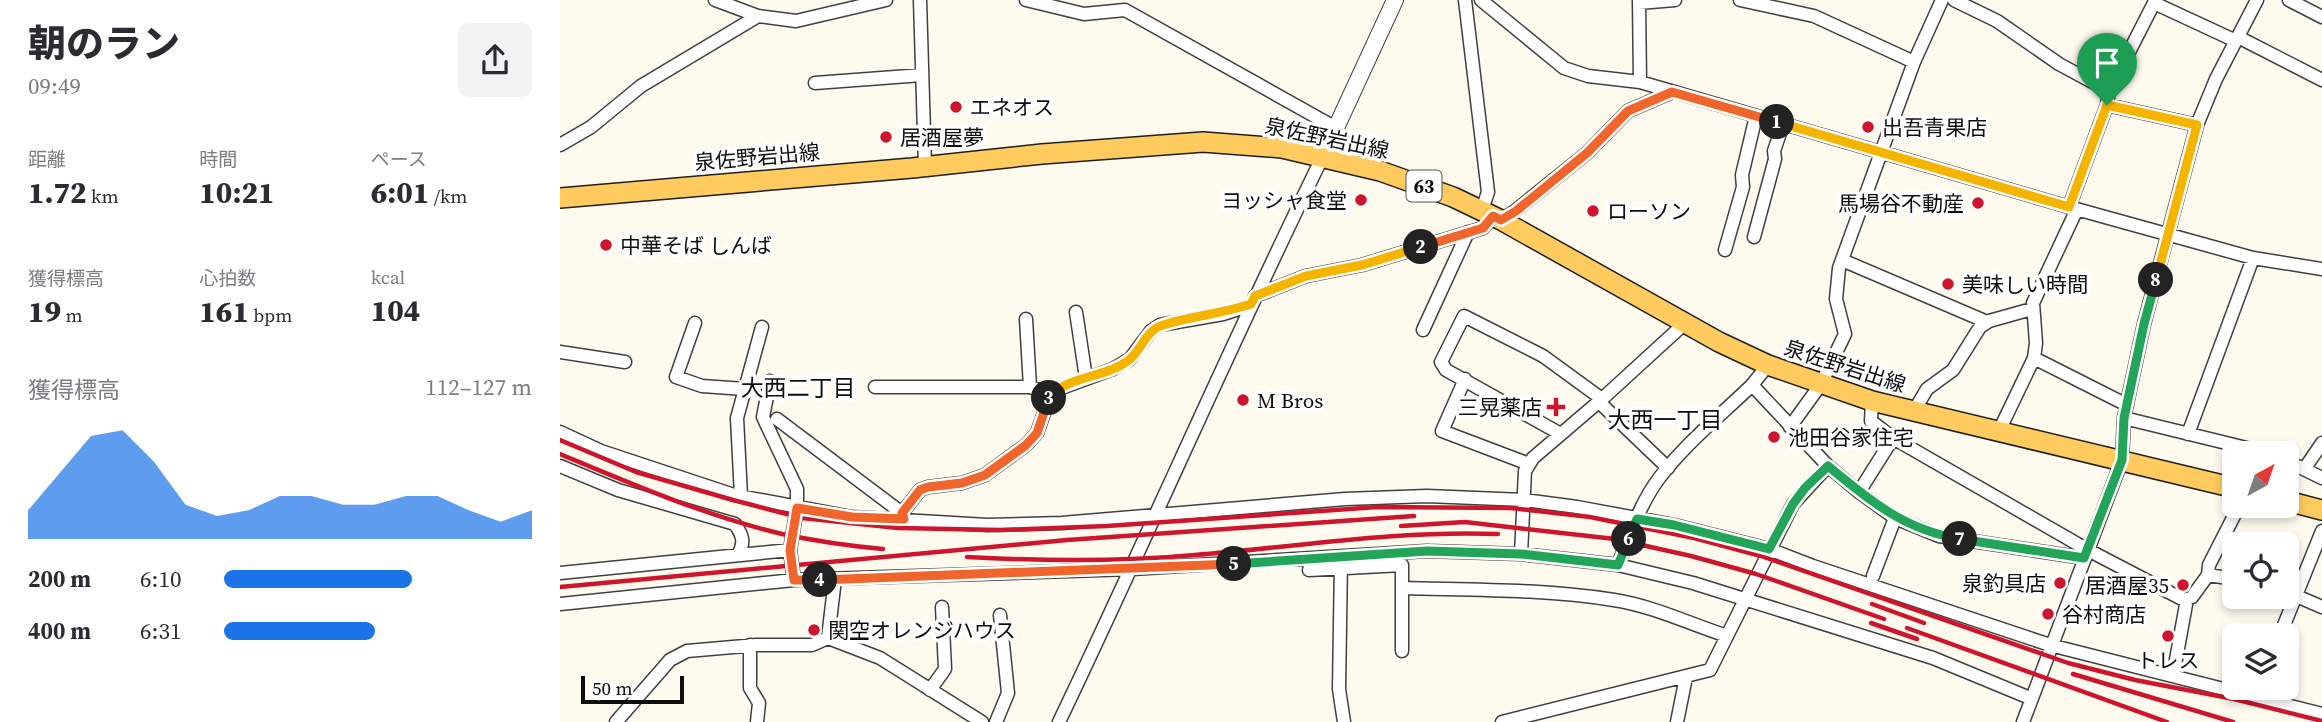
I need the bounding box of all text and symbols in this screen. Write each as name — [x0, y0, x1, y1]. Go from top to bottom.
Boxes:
text: 朝のラン — [28, 18, 180, 70]
button: share — [458, 23, 532, 97]
pin — [2077, 33, 2137, 105]
icon: arrive — [2088, 44, 2126, 82]
text: 09:49 — [28, 70, 81, 102]
place label: エネオス — [970, 93, 1054, 122]
marker: エネオス — [948, 99, 964, 115]
pin: 1 — [1760, 104, 1794, 140]
text: 1 — [1771, 108, 1782, 134]
street label: 泉佐野岩出線 — [1262, 111, 1392, 165]
place label: 出吾青果店 — [1882, 113, 1987, 142]
marker: 出吾青果店 — [1860, 119, 1876, 135]
place label: 居酒屋夢 — [900, 123, 984, 152]
marker: 居酒屋夢 — [878, 129, 894, 145]
street label: 泉佐野岩出線 — [693, 137, 821, 177]
text: 距離 — [28, 146, 66, 172]
text: 時間 — [199, 146, 237, 172]
text: ペース — [371, 146, 427, 172]
road number: 63 — [1406, 170, 1442, 202]
text: 1.72 — [28, 172, 87, 213]
text: 10:21 — [199, 172, 274, 213]
text: 6:01 — [371, 172, 429, 213]
text: km — [87, 183, 119, 209]
text: /km — [429, 183, 467, 209]
place label: ヨッシャ食堂 — [1221, 186, 1347, 215]
place label: 馬場谷不動産 — [1838, 189, 1964, 218]
marker: ヨッシャ食堂 — [1353, 192, 1369, 208]
marker: 馬場谷不動産 — [1970, 195, 1986, 211]
place label: ローソン — [1607, 197, 1691, 226]
marker: ローソン — [1585, 203, 1601, 219]
pin: 2 — [1404, 230, 1438, 264]
place label: 中華そば しんば — [620, 231, 772, 260]
text: 2 — [1415, 233, 1426, 259]
marker: 中華そば しんば — [598, 237, 614, 253]
pin: 8 — [2138, 262, 2174, 298]
text: kcal — [371, 264, 405, 290]
text: 獲得標高 — [28, 265, 104, 291]
text: 心拍数 — [199, 265, 256, 291]
text: 8 — [2150, 266, 2161, 292]
place label: 美味しい時間 — [1962, 270, 2088, 299]
marker: 美味しい時間 — [1940, 276, 1956, 292]
text: 104 — [371, 290, 420, 331]
text: 19 — [28, 291, 61, 332]
text: 161 — [199, 291, 249, 332]
text: m — [61, 302, 83, 328]
text: bpm — [249, 302, 292, 328]
street label: 泉佐野岩出線 — [1781, 333, 1909, 399]
text: 112–127 m — [425, 371, 532, 403]
district label: 大西二丁目 — [741, 372, 856, 404]
text: 獲得標高 — [28, 374, 120, 406]
pin: 3 — [1032, 380, 1066, 416]
text: 3 — [1043, 384, 1054, 410]
place label: M Bros — [1257, 386, 1323, 415]
marker: M Bros — [1235, 392, 1251, 408]
place label: 三晃薬店 — [1458, 393, 1542, 422]
marker: 三晃薬店 — [1548, 399, 1564, 415]
district label: 大西一丁目 — [1608, 404, 1723, 436]
place label: 池田谷家住宅 — [1788, 423, 1914, 452]
marker: 池田谷家住宅 — [1766, 429, 1782, 445]
north arrow — [2222, 441, 2300, 518]
map controls — [2222, 441, 2299, 700]
pin: 6 — [1612, 522, 1646, 556]
pin: 7 — [1942, 522, 1978, 556]
text: 6 — [1623, 525, 1634, 551]
text: 7 — [1954, 525, 1965, 551]
button: locate — [2222, 532, 2299, 609]
pin: 5 — [1216, 546, 1252, 582]
text: 5 — [1228, 550, 1239, 576]
pin: 4 — [803, 562, 838, 598]
text: 200 m — [28, 563, 91, 595]
text: 6:10 — [140, 563, 181, 595]
text: 4 — [814, 566, 825, 592]
place label: 泉釣具店 — [1962, 569, 2046, 598]
place label: 居酒屋35 — [2085, 571, 2169, 600]
marker: 泉釣具店 — [2052, 575, 2068, 591]
marker: 居酒屋35 — [2175, 577, 2191, 593]
place label: 谷村商店 — [2062, 600, 2146, 629]
marker: 谷村商店 — [2040, 606, 2056, 622]
text: 400 m — [28, 615, 91, 647]
text: 6:31 — [140, 615, 181, 647]
place label: 関空オレンジハウス — [828, 616, 1016, 645]
marker: 関空オレンジハウス — [806, 622, 822, 638]
button: layers — [2222, 623, 2299, 700]
marker: トレス — [2160, 628, 2176, 644]
place label: トレス — [2137, 646, 2200, 675]
scale bar — [581, 673, 684, 705]
text: 50 m — [592, 675, 633, 701]

